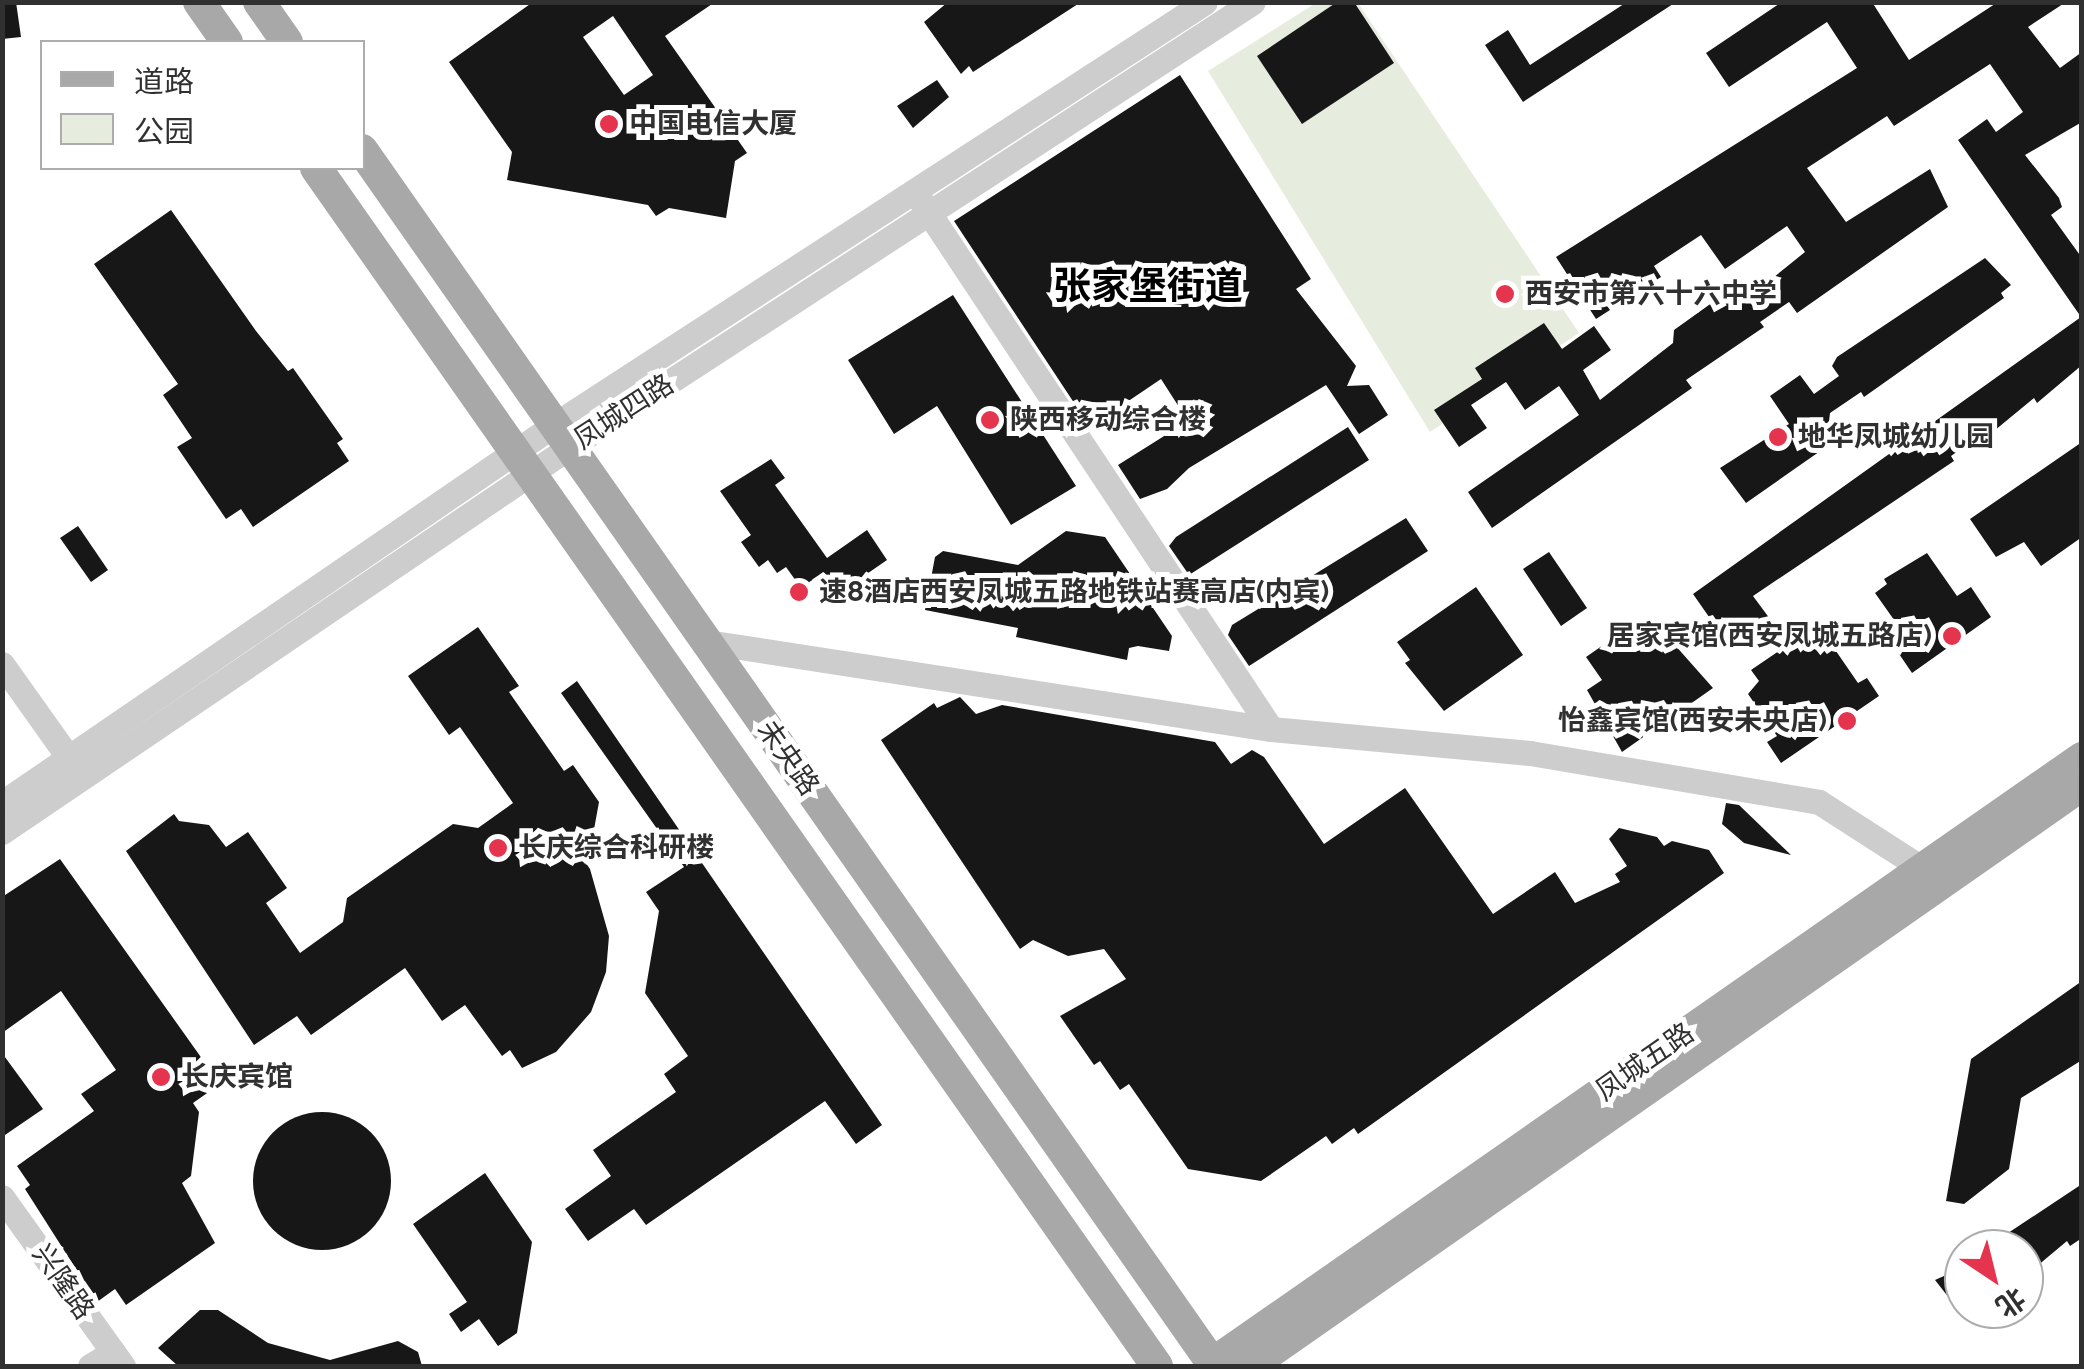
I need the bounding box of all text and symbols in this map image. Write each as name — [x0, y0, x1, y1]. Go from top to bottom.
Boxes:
legend — [40, 40, 365, 170]
text: 道路 — [134, 64, 194, 99]
place label: 中国电信大厦 — [629, 107, 797, 141]
marker: 中国电信大厦 — [598, 113, 620, 135]
text: 公园 — [134, 114, 194, 149]
district label: 张家堡街道 — [1053, 263, 1243, 309]
place label: 西安市第六十六中学 — [1525, 277, 1777, 311]
marker: 西安市第六十六中学 — [1494, 283, 1516, 305]
street label: 凤城四路 — [568, 367, 680, 457]
place label: 陕西移动综合楼 — [1010, 403, 1206, 437]
marker: 陕西移动综合楼 — [979, 409, 1001, 431]
place label: 地华凤城幼儿园 — [1798, 420, 1994, 454]
marker: 地华凤城幼儿园 — [1767, 426, 1789, 448]
place label: 速8酒店西安凤城五路地铁站赛高店(内宾) — [819, 575, 1329, 609]
marker: 速8酒店西安凤城五路地铁站赛高店(内宾) — [788, 581, 810, 603]
place label: 居家宾馆(西安凤城五路店) — [1607, 619, 1932, 653]
marker: 居家宾馆(西安凤城五路店) — [1941, 625, 1963, 647]
place label: 怡鑫宾馆(西安未央店) — [1558, 704, 1827, 738]
marker: 怡鑫宾馆(西安未央店) — [1836, 710, 1858, 732]
street label: 未央路 — [750, 714, 826, 802]
place label: 长庆综合科研楼 — [518, 831, 714, 865]
marker: 长庆综合科研楼 — [487, 837, 509, 859]
street label: 凤城五路 — [1589, 1016, 1701, 1108]
place label: 长庆宾馆 — [181, 1060, 293, 1094]
marker: 长庆宾馆 — [150, 1066, 172, 1088]
north arrow — [1944, 1229, 2044, 1329]
street label: 兴隆路 — [25, 1238, 101, 1326]
text: 北 — [1989, 1281, 2031, 1324]

